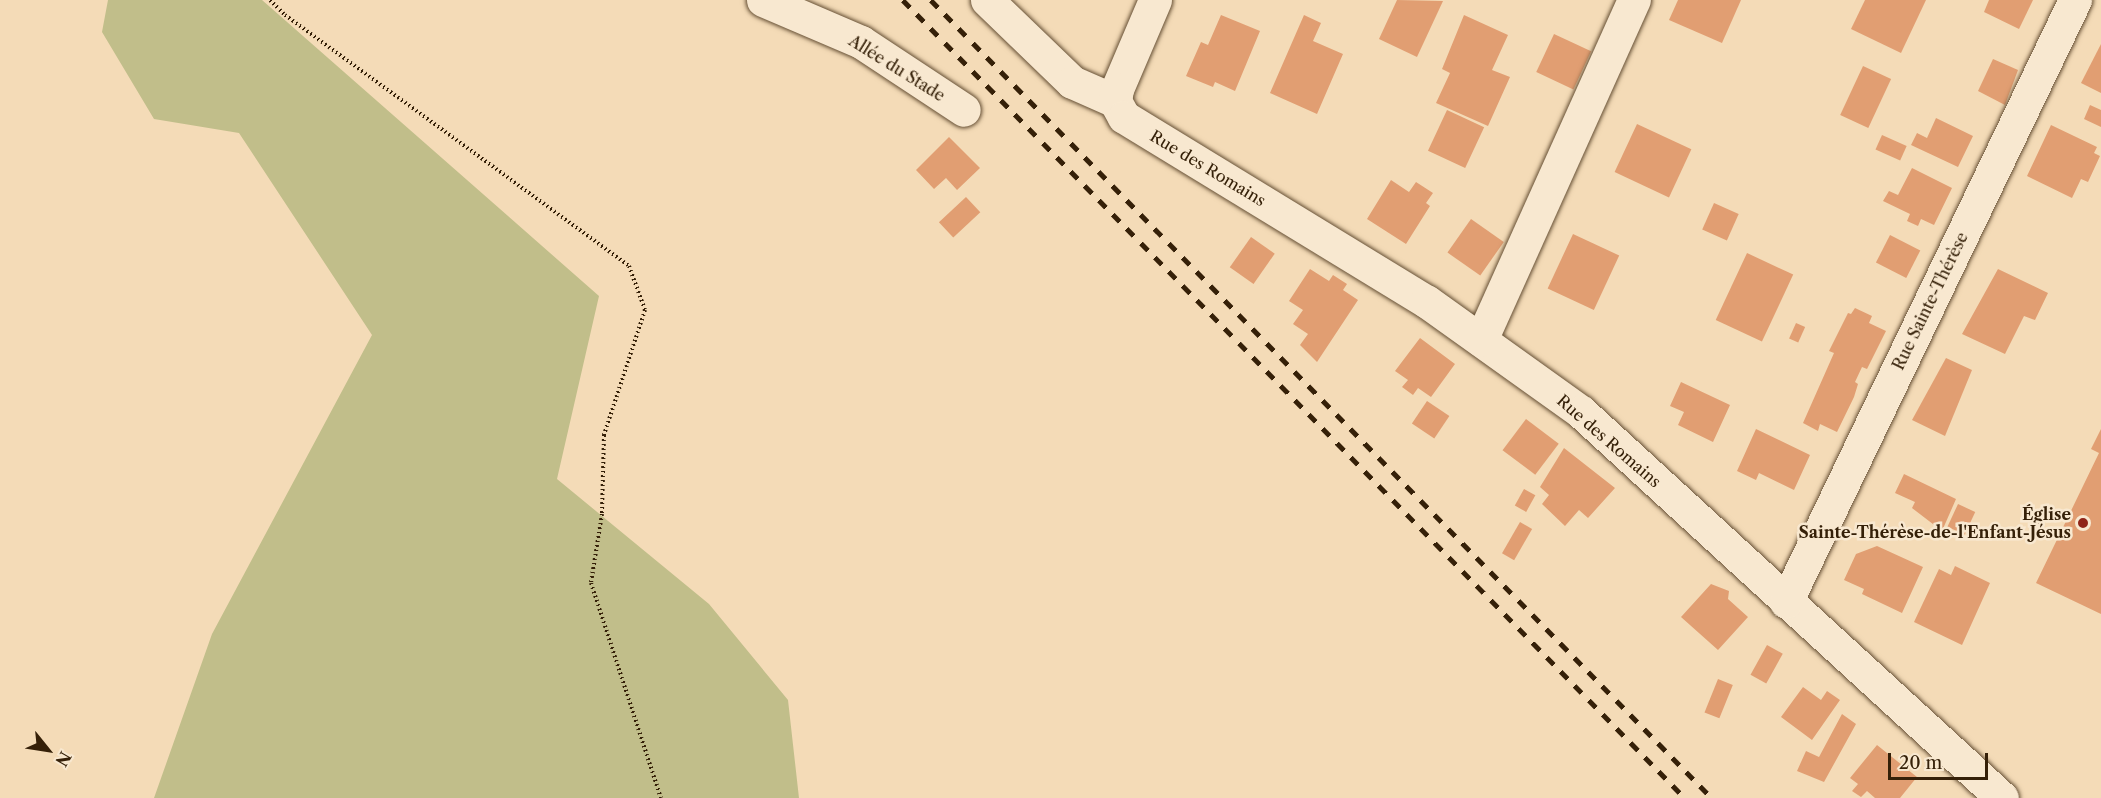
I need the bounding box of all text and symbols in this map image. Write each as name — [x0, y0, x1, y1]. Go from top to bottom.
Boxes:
street label: Allée du Stade — [845, 31, 949, 105]
street label: Rue des Romains — [1147, 126, 1269, 210]
street label: Rue Sainte-Thérèse — [1888, 229, 1972, 373]
street label: Rue des Romains — [1553, 391, 1665, 491]
place label: Église Sainte-Thérèse-de-l'Enfant-Jésus — [1799, 504, 2071, 542]
marker: Église Sainte-Thérèse-de-l'Enfant-Jésus — [2076, 516, 2090, 530]
north arrow — [18, 720, 78, 780]
scale bar — [1891, 741, 1992, 779]
text: N — [51, 748, 76, 770]
text: 20 m — [1899, 752, 1942, 774]

